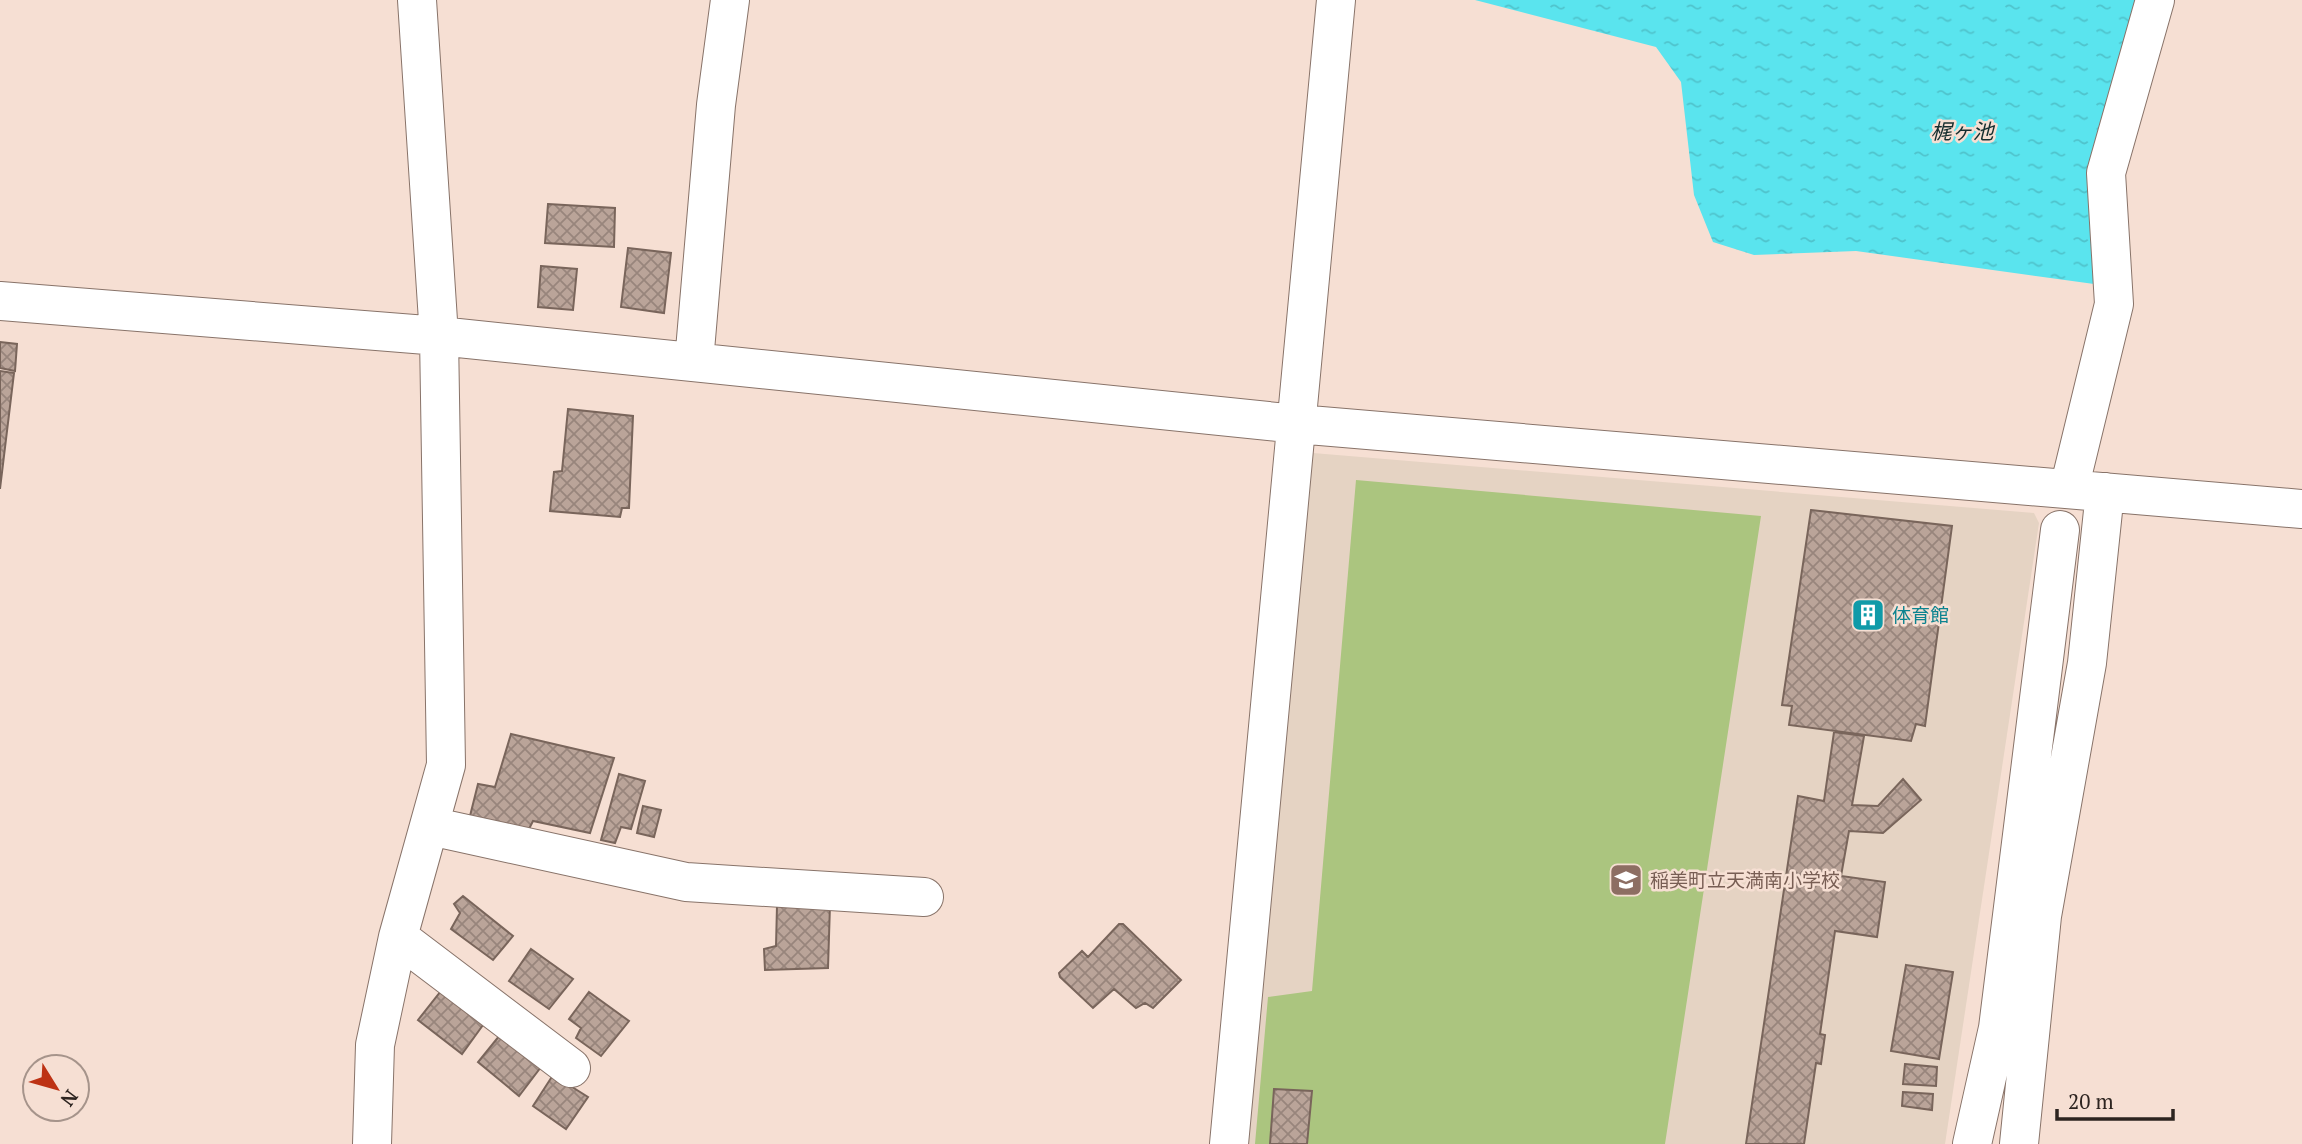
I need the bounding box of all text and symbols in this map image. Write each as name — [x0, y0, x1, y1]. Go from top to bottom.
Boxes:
water label: 梶ヶ池 — [1931, 117, 1995, 145]
building icon: 体育館 — [1849, 596, 1887, 634]
place label: 体育館 — [1892, 602, 1949, 627]
school or university icon: 稲美町立天満南小学校 — [1607, 861, 1645, 899]
place label: 稲美町立天満南小学校 — [1650, 867, 1840, 892]
north arrow — [21, 1053, 91, 1123]
scale bar — [2057, 1078, 2172, 1122]
text: N — [55, 1085, 84, 1112]
text: 20 m — [2068, 1087, 2114, 1115]

